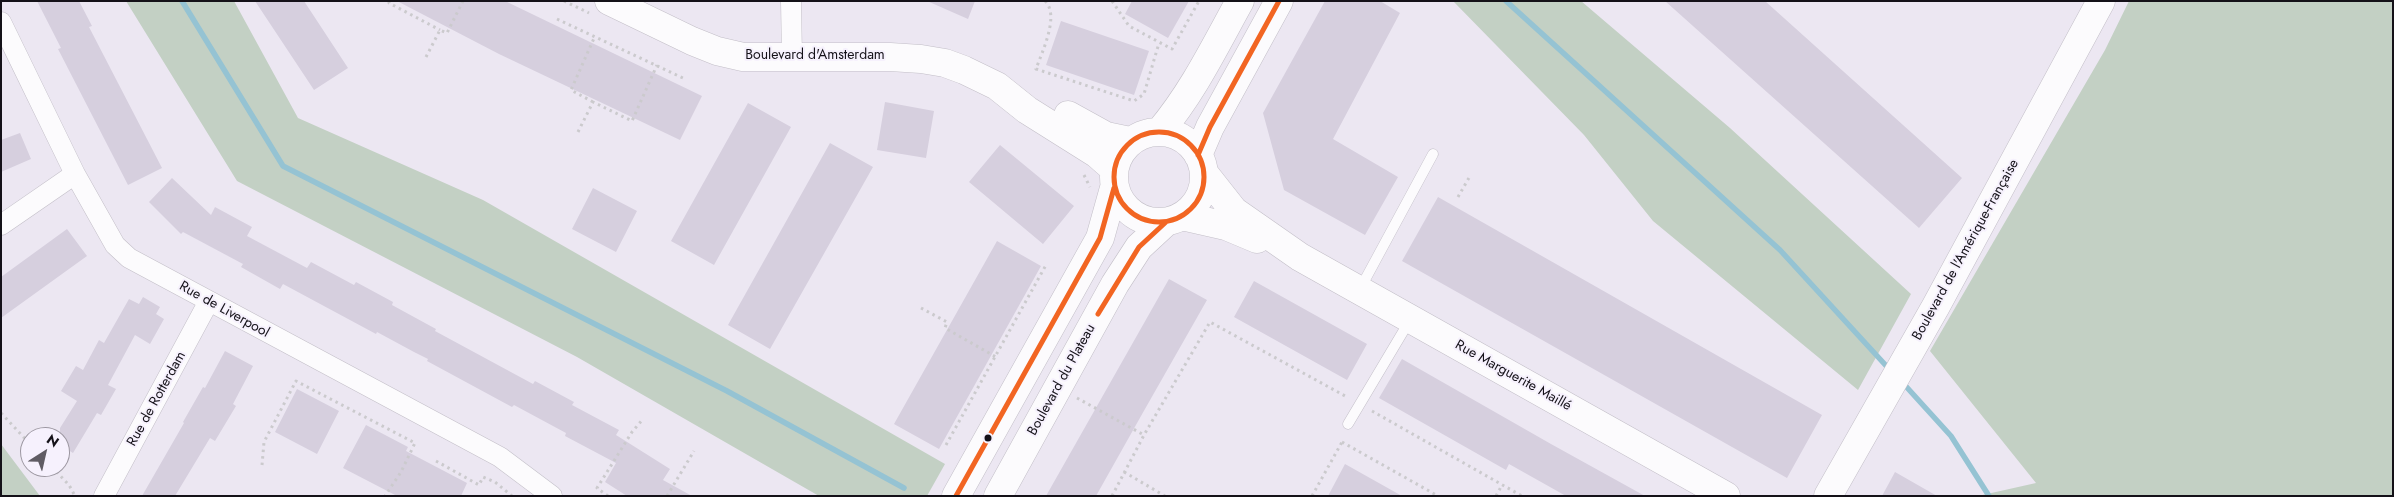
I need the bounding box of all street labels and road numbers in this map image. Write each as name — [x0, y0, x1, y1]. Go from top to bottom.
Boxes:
street label: Boulevard d'Amsterdam — [745, 48, 885, 64]
street label: Boulevard de l'Amérique-Française — [1909, 157, 2023, 343]
street label: Rue de Liverpool — [176, 278, 272, 342]
street label: Boulevard du Plateau — [1024, 321, 1100, 439]
street label: Rue Marguerite Maillé — [1452, 337, 1574, 415]
street label: Rue de Rotterdam — [124, 349, 190, 449]

